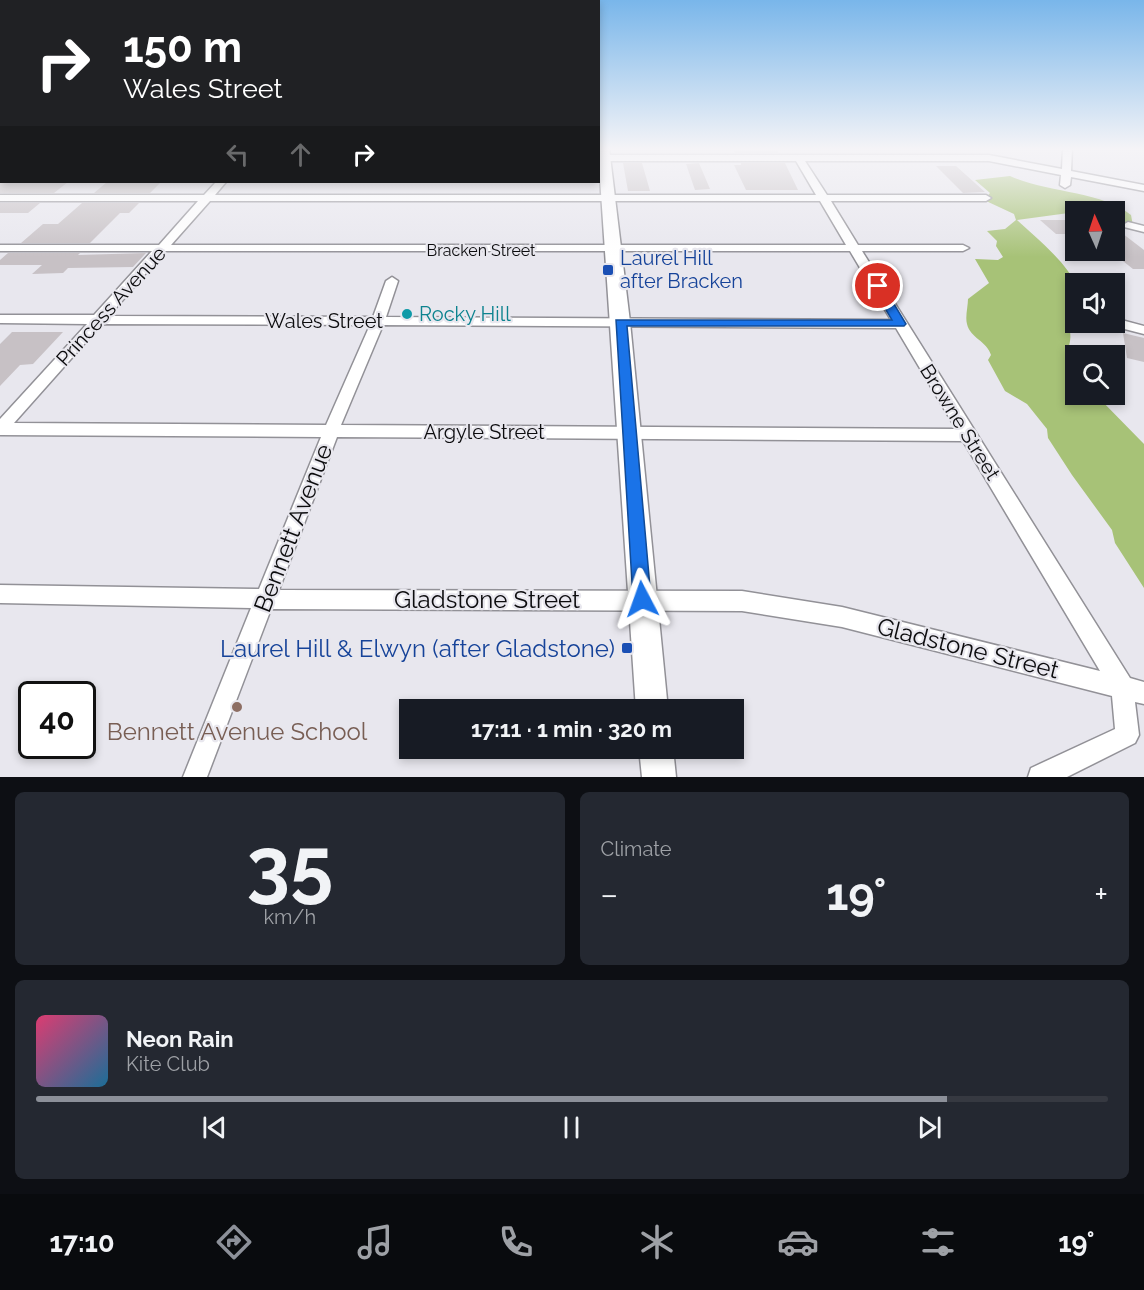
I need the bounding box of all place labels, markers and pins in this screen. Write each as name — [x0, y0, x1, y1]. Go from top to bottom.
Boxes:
place label: Laurel Hill after Bracken — [620, 246, 743, 293]
pin — [852, 260, 903, 311]
marker: Laurel Hill after Bracken — [601, 263, 615, 277]
place label: Rocky Hill — [419, 302, 511, 326]
marker: Rocky Hill — [400, 307, 414, 321]
place label: Laurel Hill & Elwyn (after Gladstone) — [220, 634, 615, 663]
marker: Laurel Hill & Elwyn (after Gladstone) — [620, 641, 634, 655]
marker: Bennett Avenue School — [230, 700, 244, 714]
place label: Bennett Avenue School — [107, 717, 368, 746]

